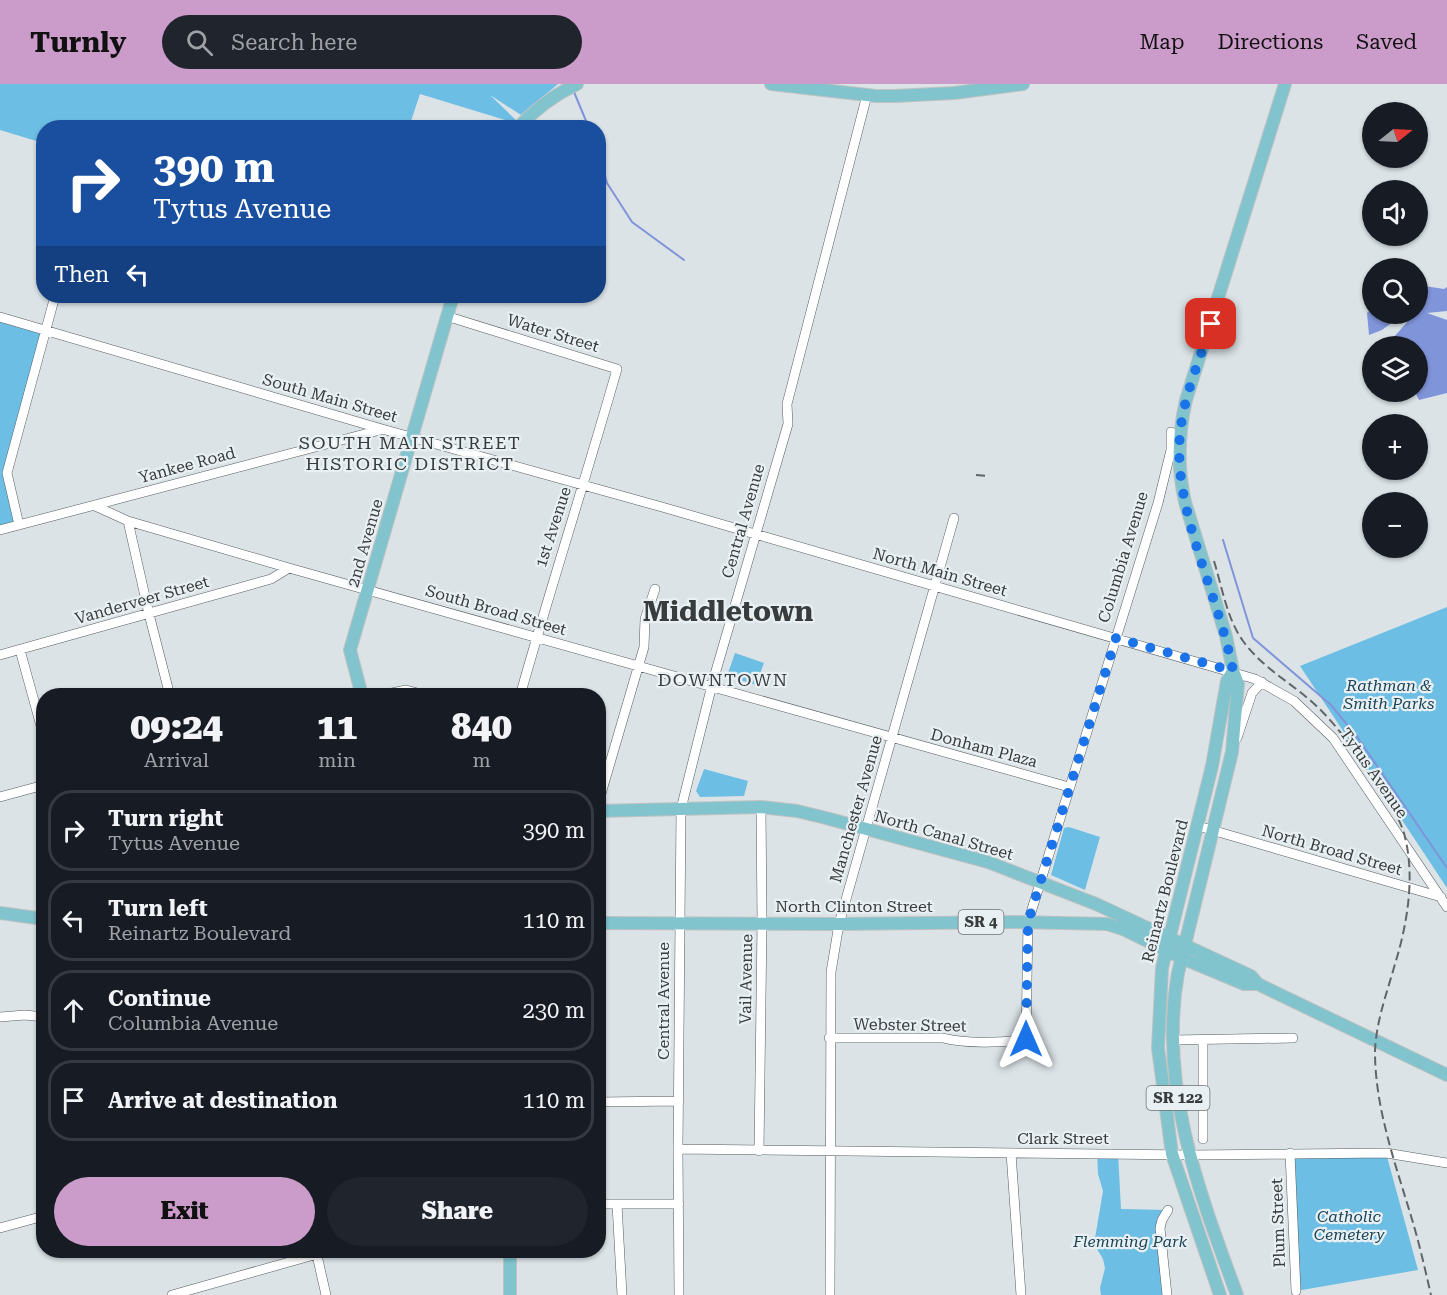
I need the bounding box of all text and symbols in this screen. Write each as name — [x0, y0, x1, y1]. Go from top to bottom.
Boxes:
search box — [162, 15, 582, 69]
text: Turnly — [30, 26, 126, 59]
icon: search — [183, 26, 216, 59]
text: Search here — [231, 30, 357, 55]
text: Map — [1140, 30, 1184, 54]
text: Directions — [1217, 30, 1323, 54]
text: Saved — [1356, 30, 1417, 54]
north arrow — [1362, 102, 1428, 168]
map controls — [1362, 102, 1428, 558]
text: 390 m — [153, 143, 275, 192]
icon: right — [54, 144, 132, 222]
button: sound — [1362, 180, 1428, 246]
text: Tytus Avenue — [153, 193, 331, 225]
icon: left — [121, 258, 154, 291]
button: search — [1362, 258, 1428, 324]
text: Then — [54, 262, 109, 287]
pin — [1185, 298, 1236, 349]
icon: arrive — [1194, 307, 1227, 340]
street label: Water Street — [505, 310, 601, 356]
button: layers — [1362, 336, 1428, 402]
street label: South Main Street — [260, 370, 400, 426]
button: + — [1362, 414, 1428, 480]
district label: SOUTH MAIN STREET HISTORIC DISTRICT — [299, 432, 521, 474]
street label: Yankee Road — [137, 443, 237, 487]
street label: Central Avenue — [718, 461, 768, 580]
street label: 1st Avenue — [531, 484, 575, 570]
street label: Columbia Avenue — [1094, 489, 1152, 625]
button: − — [1362, 492, 1428, 558]
street label: 2nd Avenue — [343, 496, 387, 589]
street label: North Main Street — [871, 544, 1009, 600]
street label: Vanderveer Street — [73, 572, 211, 628]
street label: South Broad Street — [423, 581, 569, 639]
district label: Middletown — [643, 595, 814, 628]
district label: DOWNTOWN — [657, 669, 789, 690]
park label: Rathman & Smith Parks — [1343, 676, 1434, 713]
text: 09:24 — [130, 706, 223, 748]
text: 11 — [317, 706, 357, 748]
text: 840 — [451, 706, 512, 748]
street label: Tytus Avenue — [1336, 724, 1412, 822]
street label: Donham Plaza — [928, 725, 1040, 771]
street label: Manchester Avenue — [826, 733, 886, 885]
text: Arrival — [144, 748, 209, 772]
text: min — [318, 748, 356, 772]
text: m — [472, 748, 491, 772]
text: Turn right — [108, 806, 223, 831]
street label: North Canal Street — [872, 806, 1016, 864]
icon: right — [57, 814, 90, 847]
text: 390 m — [522, 818, 585, 843]
street label: Reinartz Boulevard — [1138, 818, 1192, 964]
street label: North Broad Street — [1260, 821, 1404, 879]
text: Tytus Avenue — [108, 831, 240, 855]
text: Turn left — [108, 896, 208, 921]
street label: North Clinton Street — [775, 897, 933, 916]
icon: left — [57, 904, 90, 937]
text: 110 m — [522, 908, 585, 933]
road number: SR 4 — [958, 910, 1004, 934]
text: Reinartz Boulevard — [108, 921, 291, 945]
street label: Vail Avenue — [736, 933, 756, 1024]
street label: Central Avenue — [654, 942, 673, 1060]
text: Continue — [108, 986, 211, 1011]
icon: ahead — [57, 994, 90, 1027]
text: 230 m — [522, 998, 585, 1023]
position arrow — [994, 1007, 1058, 1071]
text: Columbia Avenue — [108, 1011, 278, 1035]
street label: Webster Street — [853, 1015, 967, 1035]
icon: arrive — [57, 1084, 90, 1117]
road number: SR 122 — [1146, 1086, 1210, 1110]
text: Arrive at destination — [108, 1088, 337, 1113]
text: 110 m — [522, 1088, 585, 1113]
street label: Clark Street — [1017, 1129, 1109, 1148]
button: Exit — [54, 1177, 315, 1246]
button: Share — [327, 1177, 588, 1246]
street label: Plum Street — [1267, 1178, 1289, 1268]
park label: Catholic Cemetery — [1314, 1207, 1385, 1244]
park label: Flemming Park — [1072, 1232, 1187, 1251]

